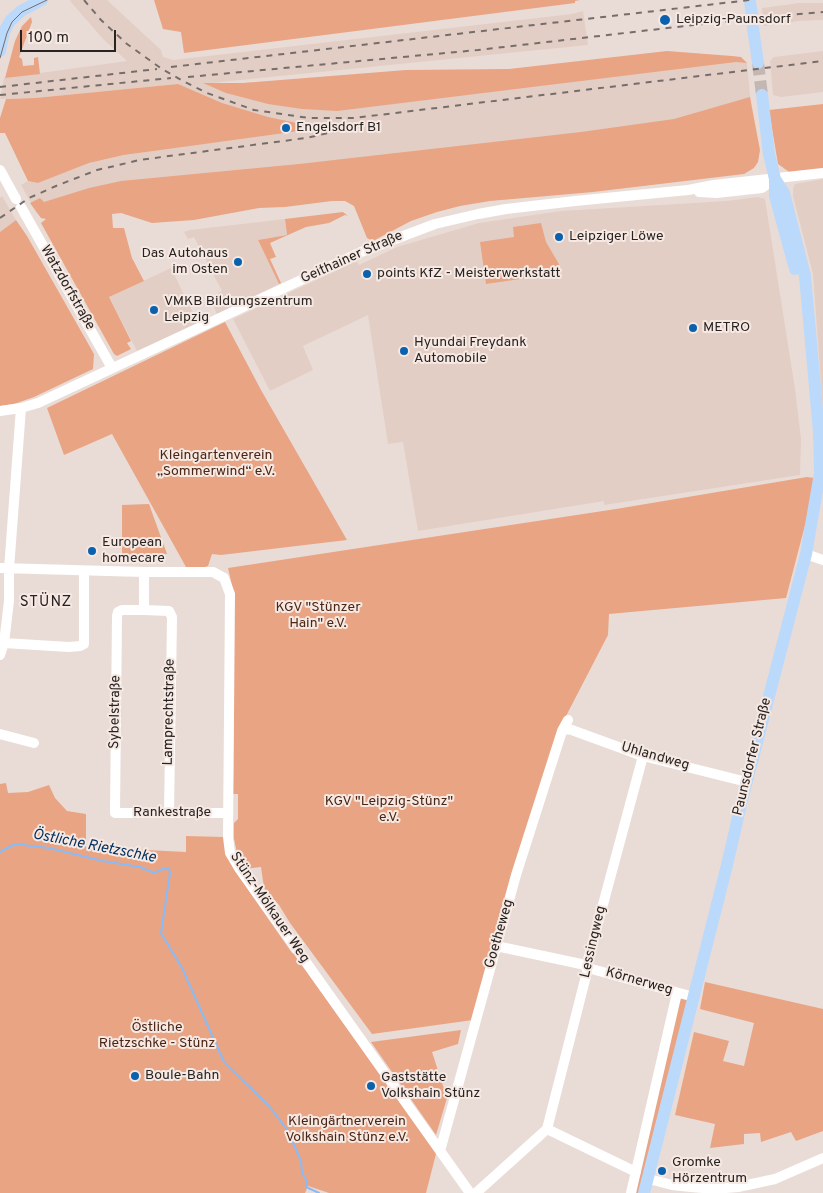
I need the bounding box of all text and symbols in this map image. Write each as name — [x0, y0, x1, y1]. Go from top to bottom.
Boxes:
place label: Leipzig-Paunsdorf — [676, 12, 791, 28]
marker: Leipzig-Paunsdorf — [658, 13, 672, 27]
scale bar — [22, 20, 119, 52]
text: 100 m — [28, 29, 69, 48]
place label: Engelsdorf B1 — [296, 120, 381, 136]
marker: Engelsdorf B1 — [280, 122, 292, 134]
street label: Geithainer Straße — [298, 228, 406, 288]
place label: Leipziger Löwe — [569, 229, 663, 245]
marker: Leipziger Löwe — [553, 231, 565, 243]
street label: Watzdorfstraße — [36, 243, 98, 333]
place label: Das Autohaus im Osten — [141, 246, 228, 278]
marker: Das Autohaus im Osten — [232, 256, 244, 268]
place label: points KfZ - Meisterwerkstatt — [377, 266, 561, 282]
marker: points KfZ - Meisterwerkstatt — [361, 268, 373, 280]
place label: VMKB Bildungszentrum Leipzig — [164, 294, 313, 326]
marker: VMKB Bildungszentrum Leipzig — [148, 304, 160, 316]
place label: METRO — [703, 320, 750, 336]
marker: METRO — [687, 322, 699, 334]
place label: Hyundai Freydank Automobile — [414, 335, 527, 368]
marker: Hyundai Freydank Automobile — [398, 345, 410, 357]
park label: Kleingartenverein „Sommerwind“ e.V. — [157, 448, 275, 481]
place label: European homecare — [102, 535, 165, 568]
marker: European homecare — [86, 545, 98, 557]
district label: STÜNZ — [19, 594, 73, 612]
park label: KGV "Stünzer Hain" e.V. — [275, 600, 361, 632]
street label: Lamprechtstraße — [161, 658, 179, 766]
street label: Sybelstraße — [107, 675, 125, 749]
street label: Paunsdorfer Straße — [730, 696, 776, 818]
street label: Uhlandweg — [619, 739, 691, 775]
park label: KGV "Leipzig-Stünz" e.V. — [325, 794, 453, 826]
street label: Rankestraße — [133, 805, 211, 821]
water label: Östliche Rietzschke — [31, 826, 157, 868]
street label: Stünz-Mölkauer Weg — [226, 849, 312, 967]
street label: Goetheweg — [482, 898, 518, 970]
street label: Lessingweg — [578, 904, 610, 980]
street label: Körnerweg — [604, 964, 674, 1000]
park label: Östliche Rietzschke - Stünz — [99, 1020, 215, 1052]
place label: Boule-Bahn — [145, 1068, 219, 1084]
marker: Boule-Bahn — [129, 1070, 141, 1082]
place label: Gaststätte Volkshain Stünz — [381, 1070, 480, 1102]
marker: Gaststätte Volkshain Stünz — [365, 1080, 377, 1092]
park label: Kleingärtnerverein Volkshain Stünz e.V. — [286, 1114, 408, 1146]
place label: Gromke Hörzentrum — [672, 1155, 747, 1188]
marker: Gromke Hörzentrum — [656, 1165, 668, 1177]

